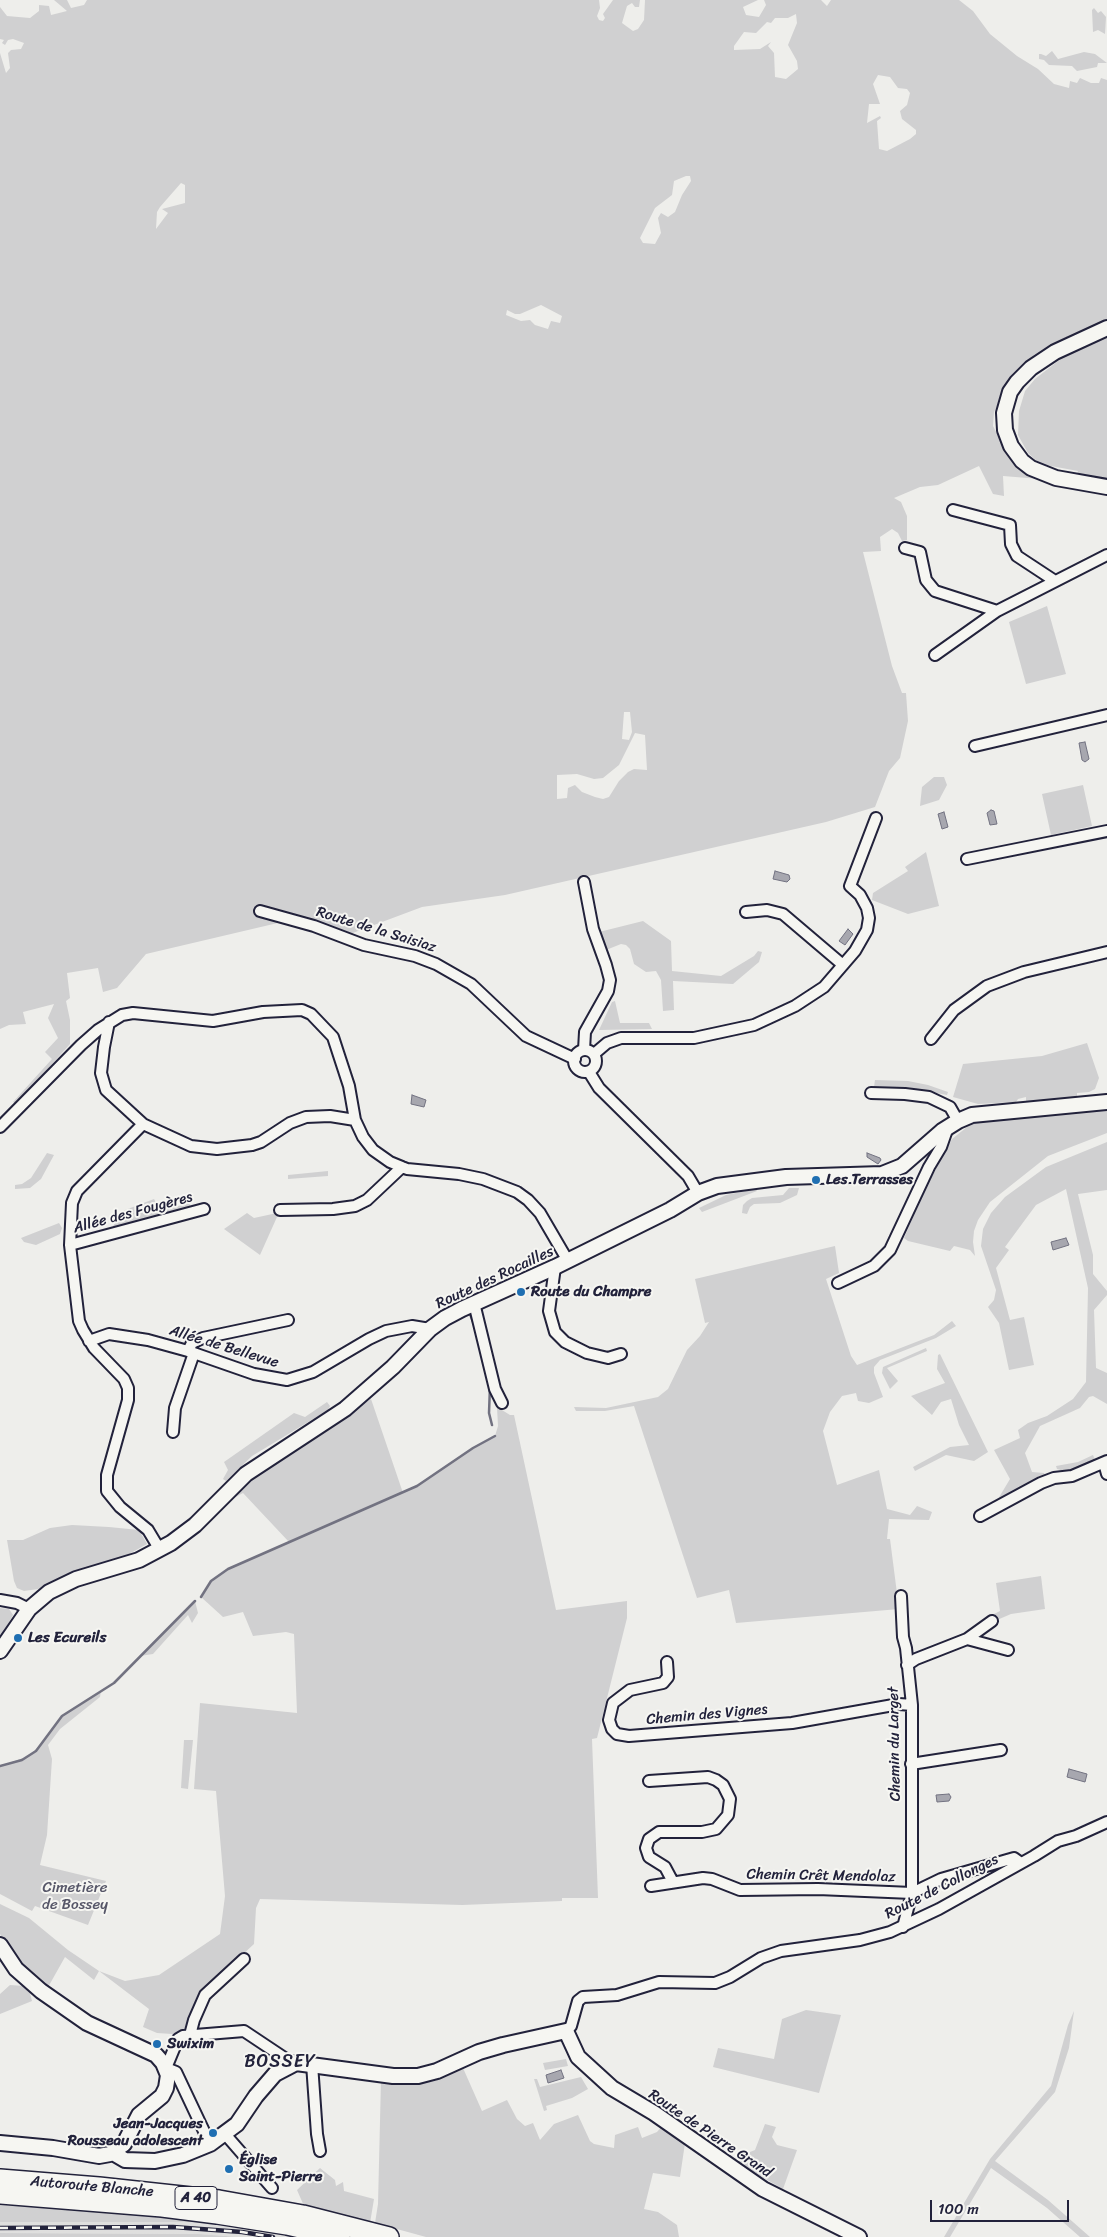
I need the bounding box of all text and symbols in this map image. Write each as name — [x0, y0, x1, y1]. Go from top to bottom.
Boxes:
street label: Route de la Saisiaz — [314, 903, 438, 957]
place label: Les Terrasses — [826, 1171, 913, 1189]
marker: Les Terrasses — [810, 1174, 822, 1186]
street label: Allée des Fougères — [71, 1188, 195, 1238]
street label: Route des Rocailles — [433, 1243, 557, 1313]
place label: Route du Champre — [531, 1283, 651, 1301]
marker: Route du Champre — [515, 1286, 527, 1298]
street label: Allée de Bellevue — [167, 1322, 281, 1372]
place label: Les Ecureils — [28, 1629, 106, 1647]
marker: Les Ecureils — [12, 1632, 24, 1644]
street label: Chemin du Larget — [885, 1687, 905, 1801]
street label: Chemin des Vignes — [646, 1701, 768, 1729]
street label: Route de Collonges — [882, 1851, 1002, 1923]
street label: Chemin Crêt Mendolaz — [746, 1866, 896, 1886]
park label: Cimetière de Bossey — [42, 1879, 108, 1914]
place label: Swixim — [167, 2035, 214, 2053]
marker: Swixim — [151, 2038, 163, 2050]
district label: BOSSEY — [244, 2051, 316, 2073]
street label: Route de Pierre Grand — [645, 2086, 775, 2182]
place label: Jean-Jacques Rousseau adolescent — [68, 2115, 203, 2150]
marker: Jean-Jacques Rousseau adolescent — [207, 2127, 219, 2139]
place label: Église Saint-Pierre — [239, 2151, 322, 2186]
marker: Église Saint-Pierre — [223, 2163, 235, 2175]
street label: Autoroute Blanche — [30, 2173, 154, 2201]
road number: A 40 — [175, 2186, 217, 2210]
scale bar — [932, 2190, 1071, 2222]
text: 100 m — [938, 2196, 979, 2222]

